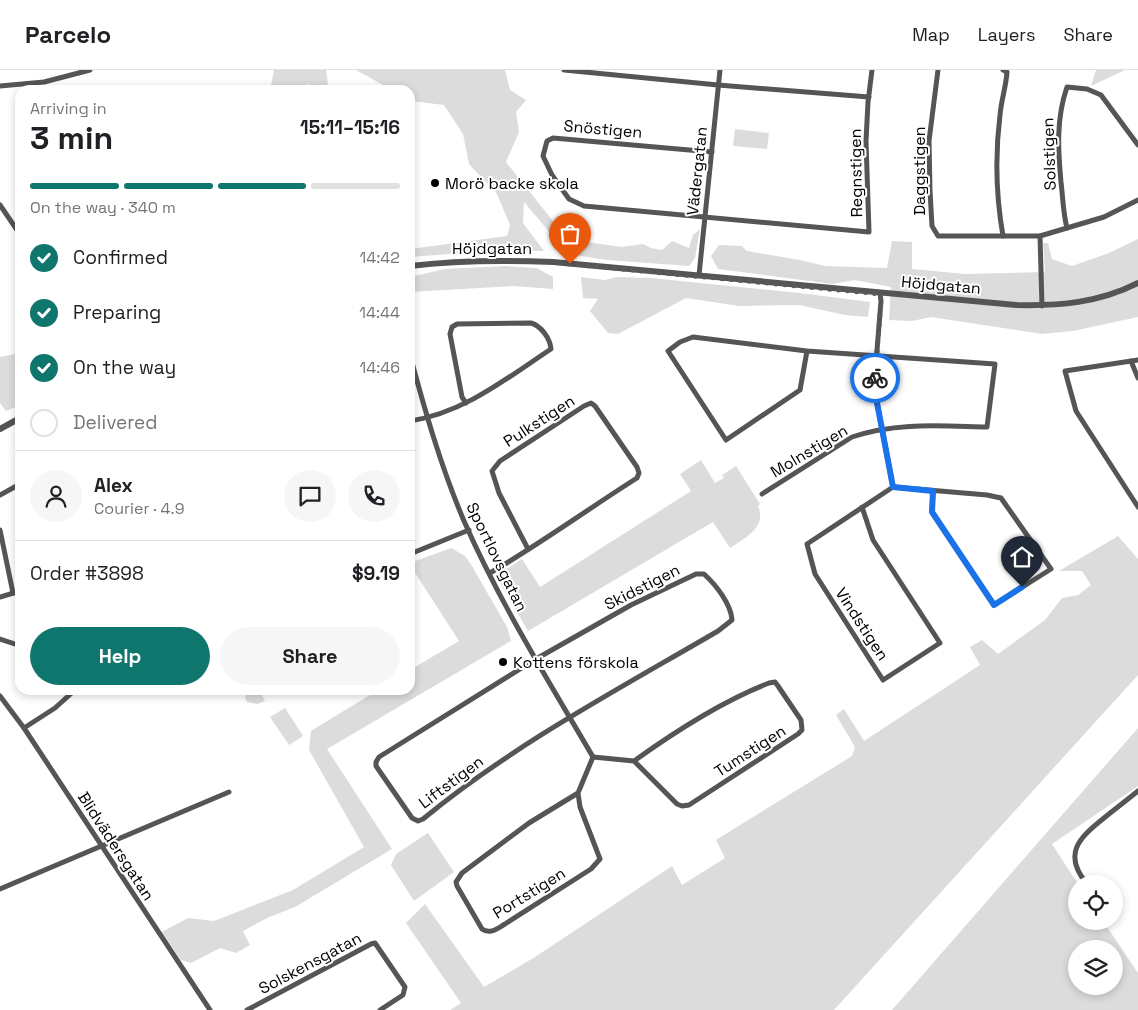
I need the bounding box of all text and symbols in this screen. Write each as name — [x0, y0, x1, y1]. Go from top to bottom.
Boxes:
text: Parcelo — [25, 19, 111, 50]
text: Map — [912, 23, 950, 46]
text: Layers — [978, 23, 1035, 46]
text: Share — [1063, 23, 1113, 46]
text: Arriving in — [30, 98, 107, 119]
text: 15:11–15:16 — [300, 115, 400, 140]
street label: Snöstigen — [563, 115, 643, 143]
street label: Solstigen — [1037, 117, 1061, 191]
text: 3 min — [30, 118, 113, 158]
street label: Vädergatan — [682, 126, 712, 216]
street label: Daggstigen — [909, 126, 930, 216]
street label: Regnstigen — [845, 128, 867, 218]
place label: Morö backe skola — [445, 173, 579, 194]
marker: Morö backe skola — [429, 177, 441, 189]
text: On the way · 340 m — [30, 197, 176, 218]
pin — [549, 213, 591, 264]
icon: bag — [556, 220, 584, 248]
street label: Höjdgatan — [452, 238, 532, 259]
icon: check — [30, 244, 58, 272]
text: Confirmed — [73, 245, 168, 270]
text: 14:42 — [360, 247, 400, 268]
street label: Höjdgatan — [900, 271, 982, 299]
icon: check — [30, 299, 58, 327]
text: Preparing — [73, 300, 161, 325]
text: 14:44 — [359, 302, 400, 323]
courier — [850, 353, 900, 403]
icon: check — [30, 354, 58, 382]
text: On the way — [73, 355, 176, 380]
text: 14:46 — [359, 357, 400, 378]
icon: bike — [861, 364, 889, 392]
street label: Pulkstigen — [499, 390, 579, 452]
text: Delivered — [73, 410, 158, 435]
street label: Molnstigen — [766, 420, 852, 482]
button: person — [30, 470, 82, 522]
button: chat — [284, 470, 336, 522]
button: phone — [348, 470, 400, 522]
text: Alex — [94, 473, 133, 498]
text: Courier · 4.9 — [94, 498, 184, 519]
street label: Sportlovsgatan — [461, 499, 533, 615]
pin — [1001, 536, 1043, 587]
icon: home — [1008, 543, 1036, 571]
street label: Skidstigen — [601, 559, 683, 615]
text: Order #3898 — [30, 561, 144, 586]
text: $9.19 — [352, 561, 400, 586]
street label: Vindstigen — [831, 583, 893, 665]
button: Help — [30, 627, 210, 685]
button: Share — [220, 627, 400, 685]
place label: Kottens förskola — [513, 652, 639, 673]
marker: Kottens förskola — [497, 656, 509, 668]
street label: Tumstigen — [710, 720, 790, 782]
street label: Liftstigen — [414, 751, 488, 813]
street label: Blidvädersgatan — [73, 788, 159, 904]
street label: Portstigen — [489, 862, 569, 924]
map controls — [1068, 875, 1123, 995]
button: locate — [1068, 875, 1123, 930]
street label: Solskensgatan — [255, 927, 365, 999]
button: layers — [1068, 940, 1123, 995]

